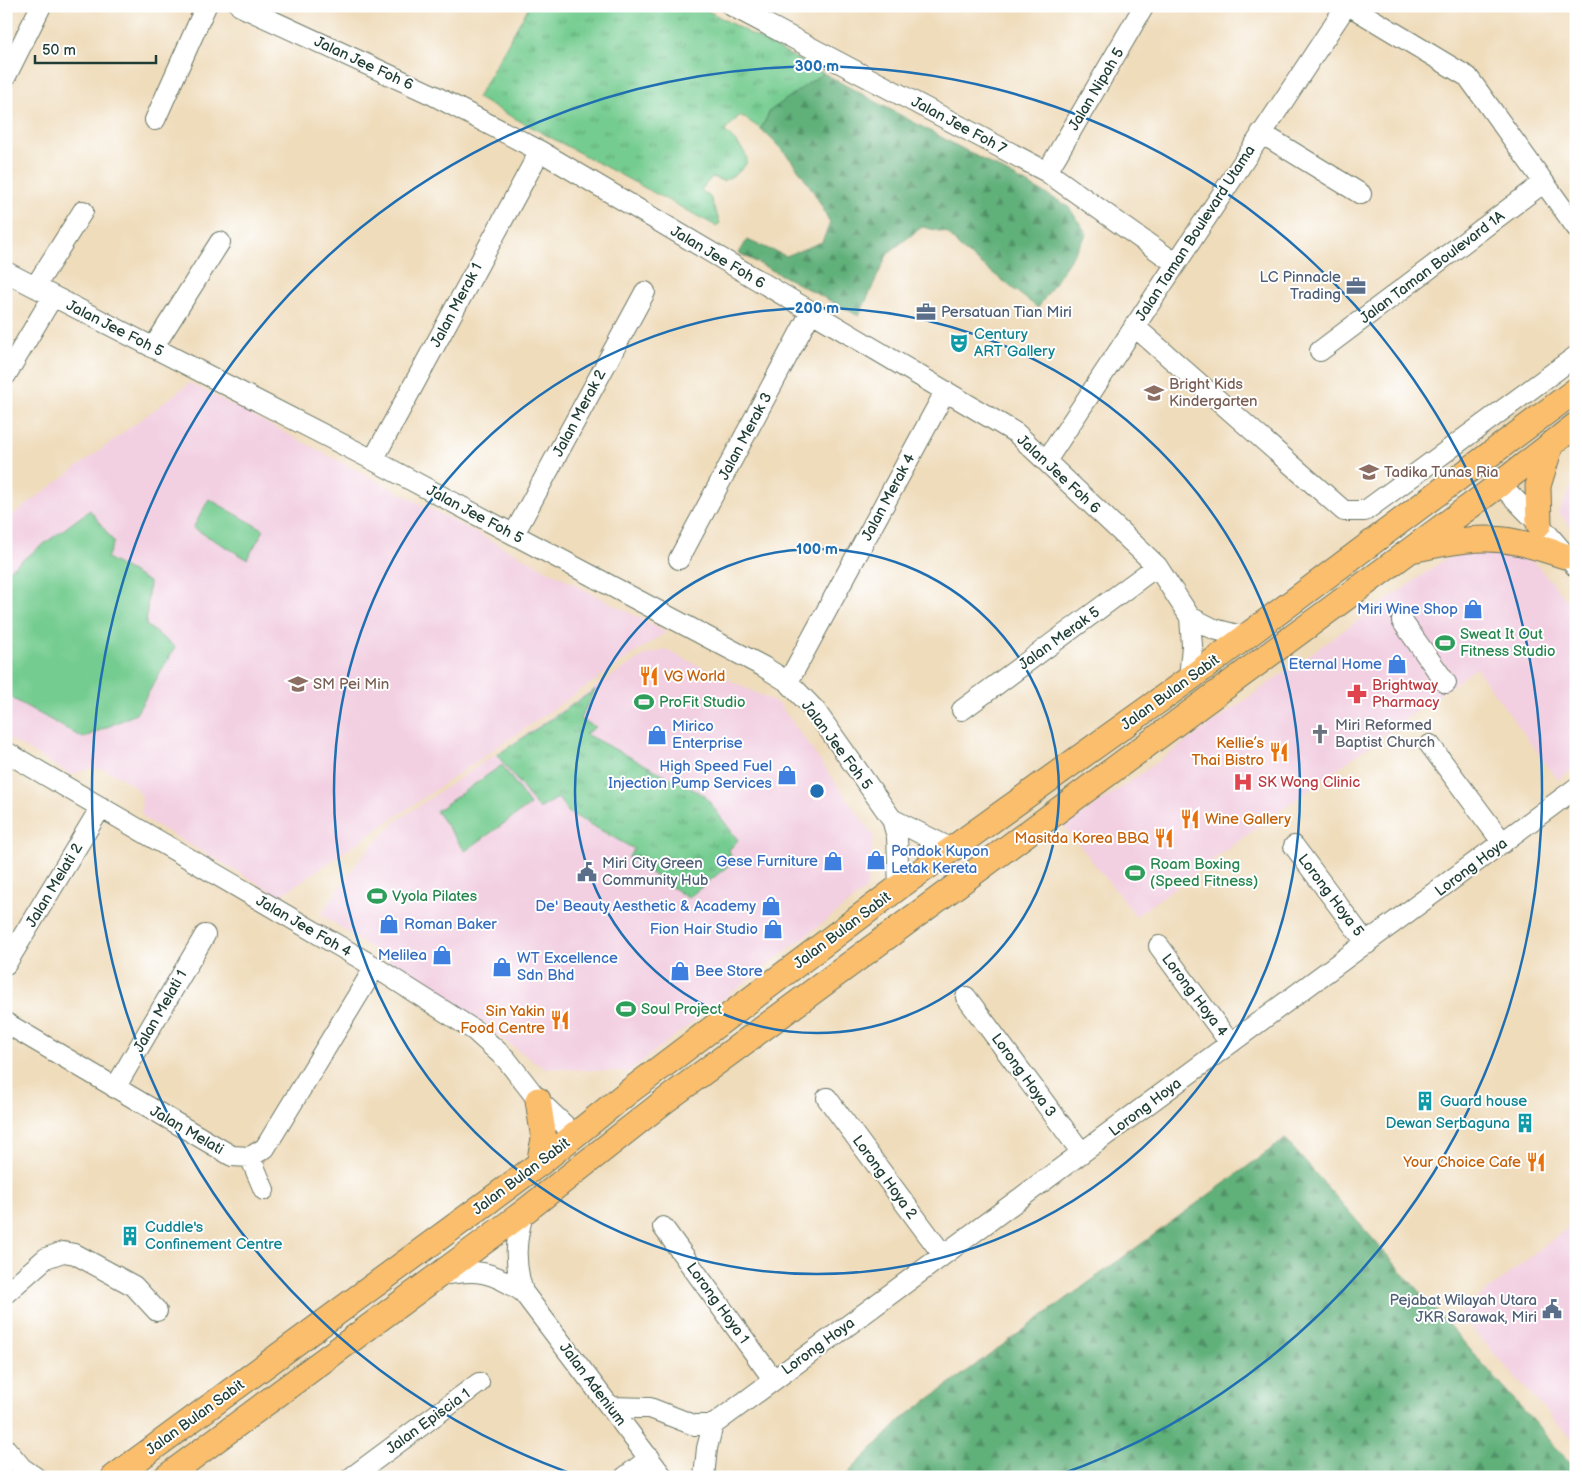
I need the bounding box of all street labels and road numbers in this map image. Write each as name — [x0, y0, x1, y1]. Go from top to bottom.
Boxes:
street label: Jalan Jee Foh 6 — [311, 32, 416, 95]
street label: Jalan Nipah 5 — [1064, 44, 1129, 134]
street label: Jalan Jee Foh 7 — [908, 92, 1010, 159]
street label: Jalan Taman Boulevard Utama — [1131, 142, 1259, 325]
street label: Jalan Taman Boulevard 1A — [1356, 206, 1509, 328]
street label: Jalan Jee Foh 6 — [667, 222, 769, 293]
street label: Jalan Merak 1 — [426, 260, 487, 351]
street label: Jalan Jee Foh 5 — [63, 296, 167, 361]
street label: Jalan Merak 2 — [549, 366, 610, 460]
street label: Jalan Merak 3 — [714, 389, 776, 483]
street label: Jalan Jee Foh 6 — [1013, 431, 1104, 518]
street label: Jalan Merak 4 — [857, 450, 919, 544]
street label: Jalan Jee Foh 5 — [423, 481, 526, 548]
street label: Jalan Merak 5 — [1015, 603, 1104, 674]
street label: Jalan Bulan Sabit — [1117, 650, 1224, 734]
street label: Jalan Jee Foh 5 — [797, 697, 876, 794]
street label: Lorong Hoya — [1431, 834, 1511, 901]
street label: Jalan Melati 2 — [22, 840, 87, 931]
street label: Lorong Hoya 5 — [1293, 850, 1368, 940]
street label: Jalan Bulan Sabit — [790, 887, 895, 973]
street label: Jalan Jee Foh 4 — [253, 891, 355, 961]
street label: Lorong Hoya 4 — [1157, 950, 1232, 1040]
street label: Jalan Melati 1 — [129, 967, 192, 1056]
street label: Lorong Hoya 3 — [987, 1030, 1060, 1121]
street label: Lorong Hoya — [1105, 1074, 1185, 1141]
street label: Jalan Melati — [147, 1102, 227, 1159]
street label: Lorong Hoya 2 — [848, 1132, 921, 1223]
street label: Jalan Bulan Sabit — [469, 1133, 574, 1219]
street label: Lorong Hoya 1 — [682, 1259, 753, 1348]
street label: Lorong Hoya — [778, 1314, 859, 1379]
street label: Jalan Adenium — [555, 1339, 630, 1430]
street label: Jalan Bulan Sabit — [142, 1375, 249, 1459]
street label: Jalan Episcia 1 — [382, 1384, 474, 1458]

